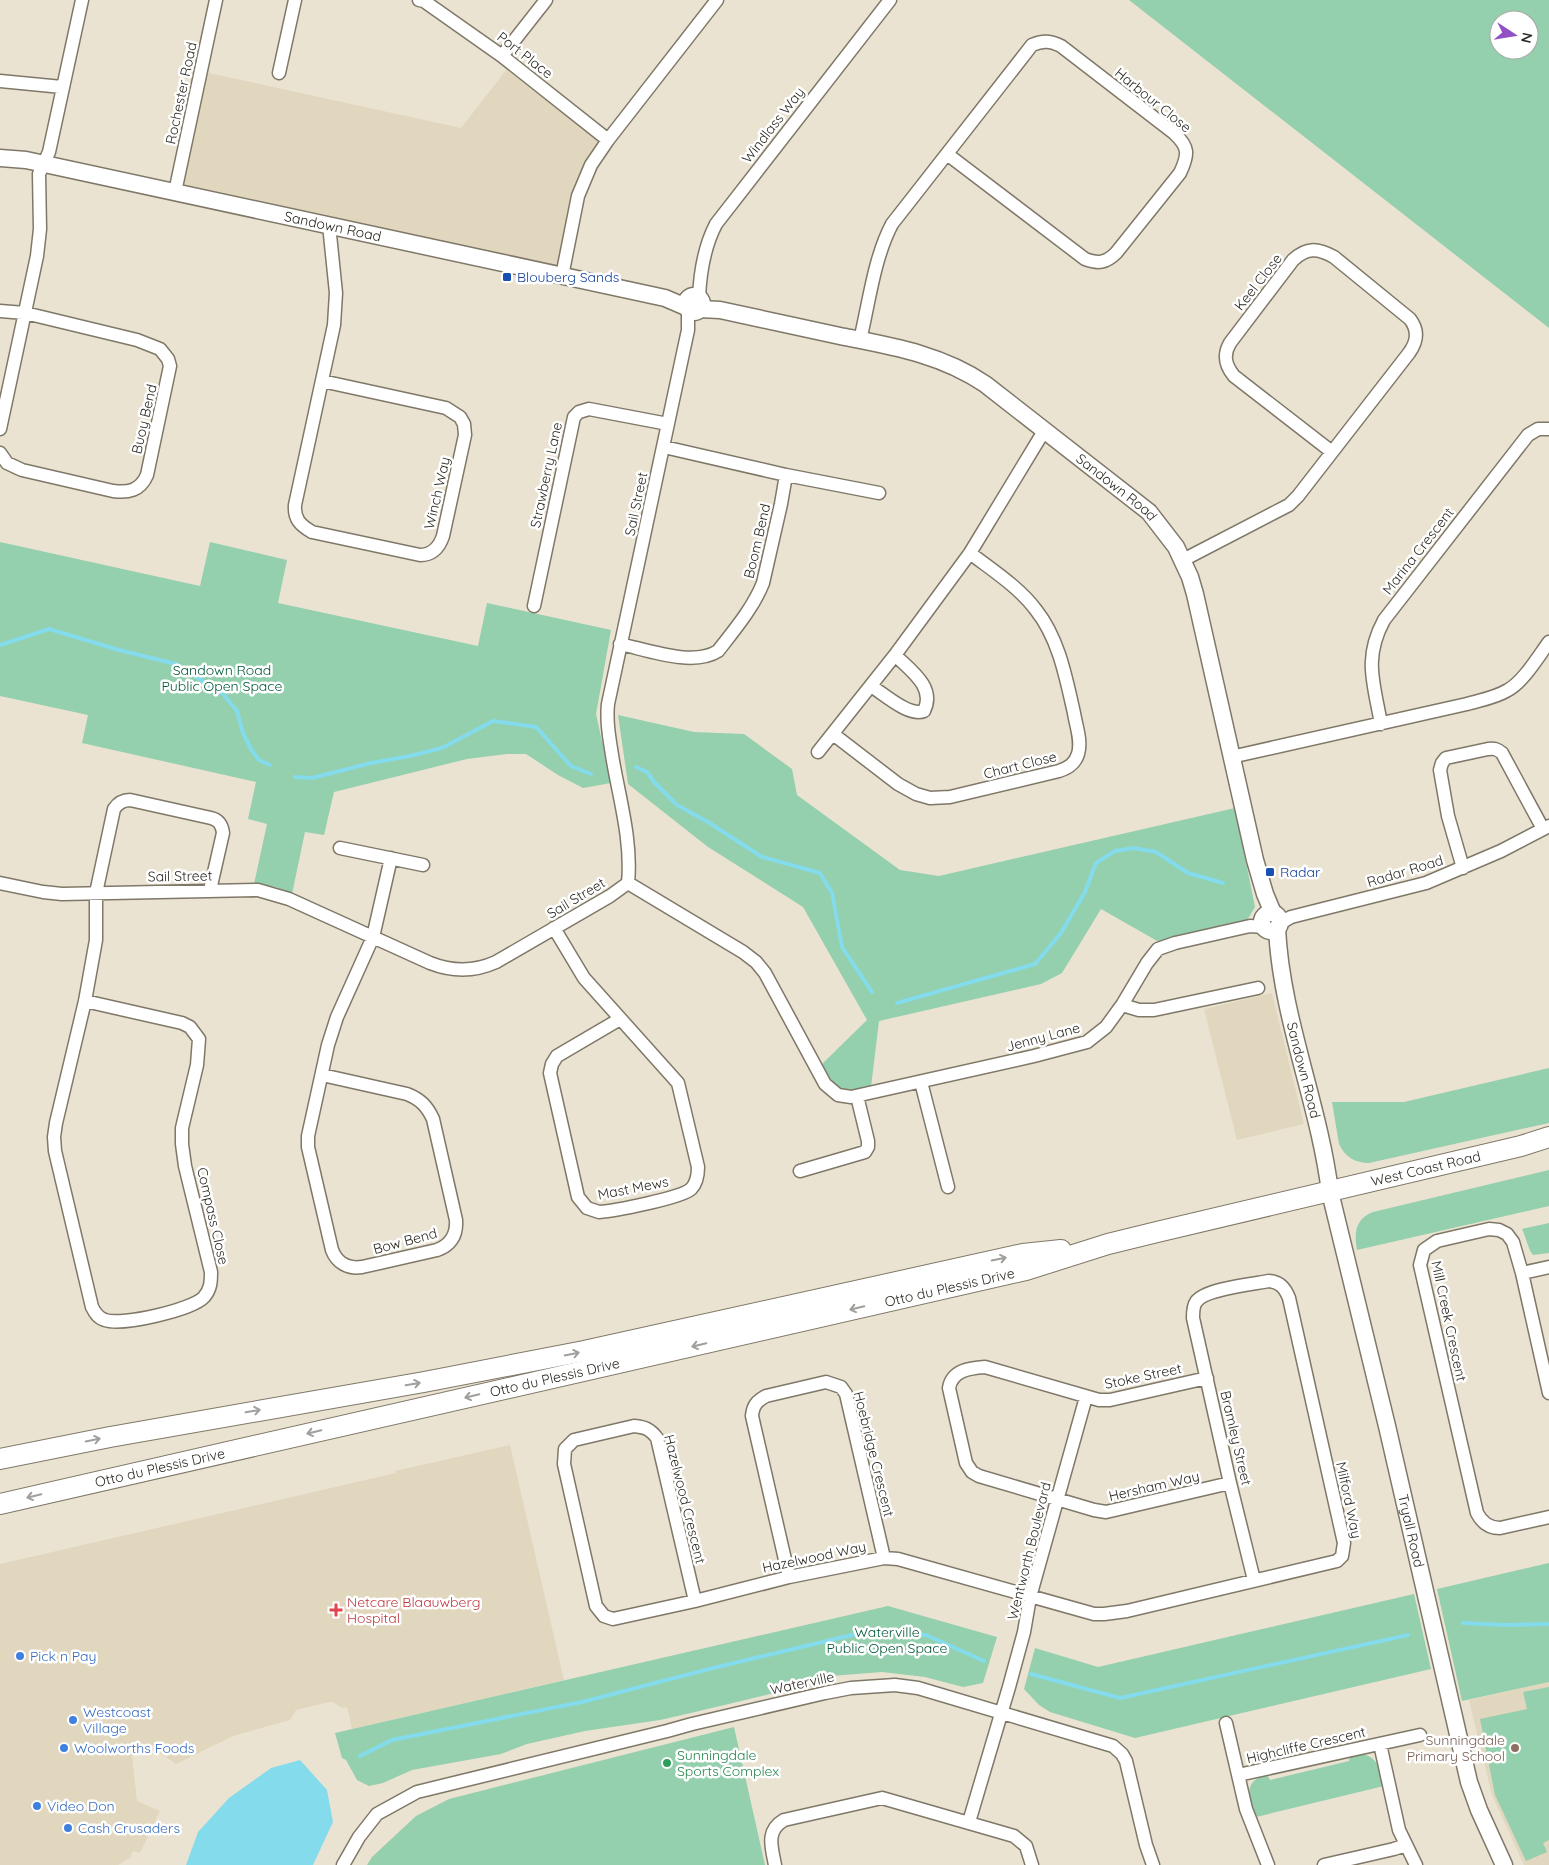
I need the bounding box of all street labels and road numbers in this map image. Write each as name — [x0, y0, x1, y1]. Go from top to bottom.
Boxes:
street label: Port Place — [494, 28, 557, 82]
street label: Rochester Road — [161, 40, 201, 146]
street label: Harbour Close — [1111, 64, 1195, 136]
street label: Windlass Way — [738, 83, 808, 167]
street label: Sandown Road — [283, 207, 383, 245]
street label: Keel Close — [1230, 250, 1286, 314]
street label: Buoy Bend — [127, 382, 161, 456]
street label: Strawberry Lane — [526, 420, 566, 530]
street label: Sandown Road — [1072, 450, 1161, 524]
street label: Winch Way — [420, 455, 454, 531]
street label: Sail Street — [620, 470, 652, 537]
street label: Boom Bend — [740, 502, 774, 580]
street label: Marina Crescent — [1378, 504, 1458, 598]
street label: Chart Close — [982, 747, 1058, 783]
street label: Radar Road — [1365, 851, 1445, 891]
street label: Sail Street — [148, 866, 213, 886]
street label: Sail Street — [544, 874, 609, 922]
street label: Jenny Lane — [1004, 1018, 1082, 1055]
street label: Sandown Road — [1283, 1020, 1325, 1120]
street label: West Coast Road — [1369, 1147, 1483, 1190]
street label: Compass Close — [193, 1166, 233, 1267]
street label: Mast Mews — [596, 1172, 670, 1204]
street label: Bow Bend — [371, 1224, 439, 1258]
street label: Mill Creek Crescent — [1427, 1259, 1471, 1383]
street label: Otto du Plessis Drive — [883, 1264, 1016, 1311]
street label: Otto du Plessis Drive — [488, 1354, 621, 1401]
street label: Stoke Street — [1103, 1359, 1183, 1393]
street label: Hoebridge Crescent — [850, 1389, 898, 1519]
street label: Bramley Street — [1216, 1389, 1256, 1487]
street label: Hazelwood Crescent — [660, 1433, 710, 1566]
street label: Otto du Plessis Drive — [93, 1444, 227, 1491]
street label: Milford Way — [1332, 1460, 1366, 1540]
street label: Hersham Way — [1107, 1467, 1201, 1505]
street label: Wentworth Boulevard — [1003, 1480, 1055, 1622]
street label: Tryall Road — [1394, 1492, 1428, 1569]
street label: Hazelwood Way — [760, 1537, 868, 1577]
street label: Waterville — [768, 1667, 836, 1699]
street label: Highcliffe Crescent — [1245, 1722, 1368, 1767]

